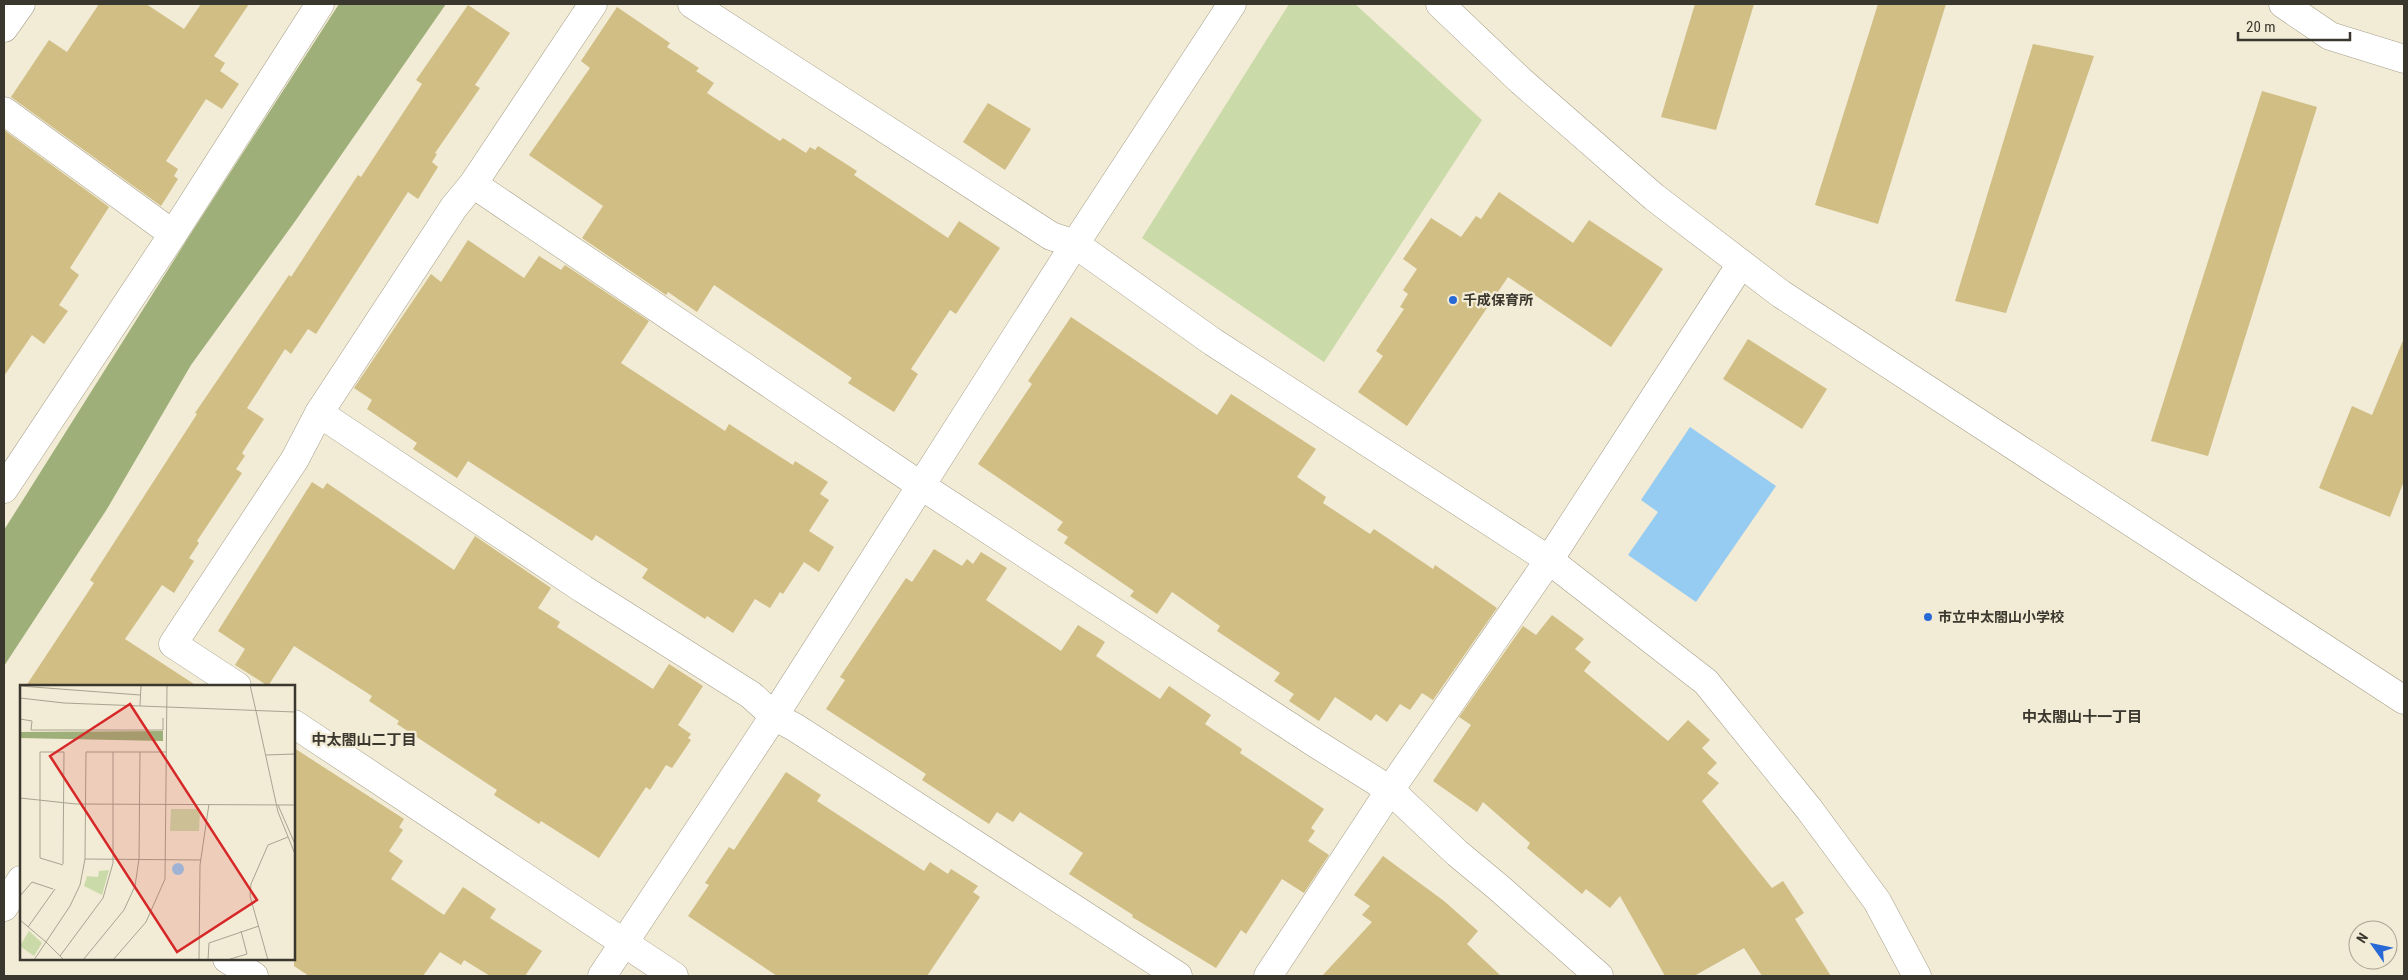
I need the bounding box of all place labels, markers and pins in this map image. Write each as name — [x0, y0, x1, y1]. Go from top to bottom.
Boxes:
place label: 千成保育所 — [1463, 292, 1533, 308]
marker: 千成保育所 — [1447, 294, 1459, 306]
place label: 市立中太閤山小学校 — [1938, 609, 2064, 625]
marker: 市立中太閤山小学校 — [1922, 611, 1934, 623]

